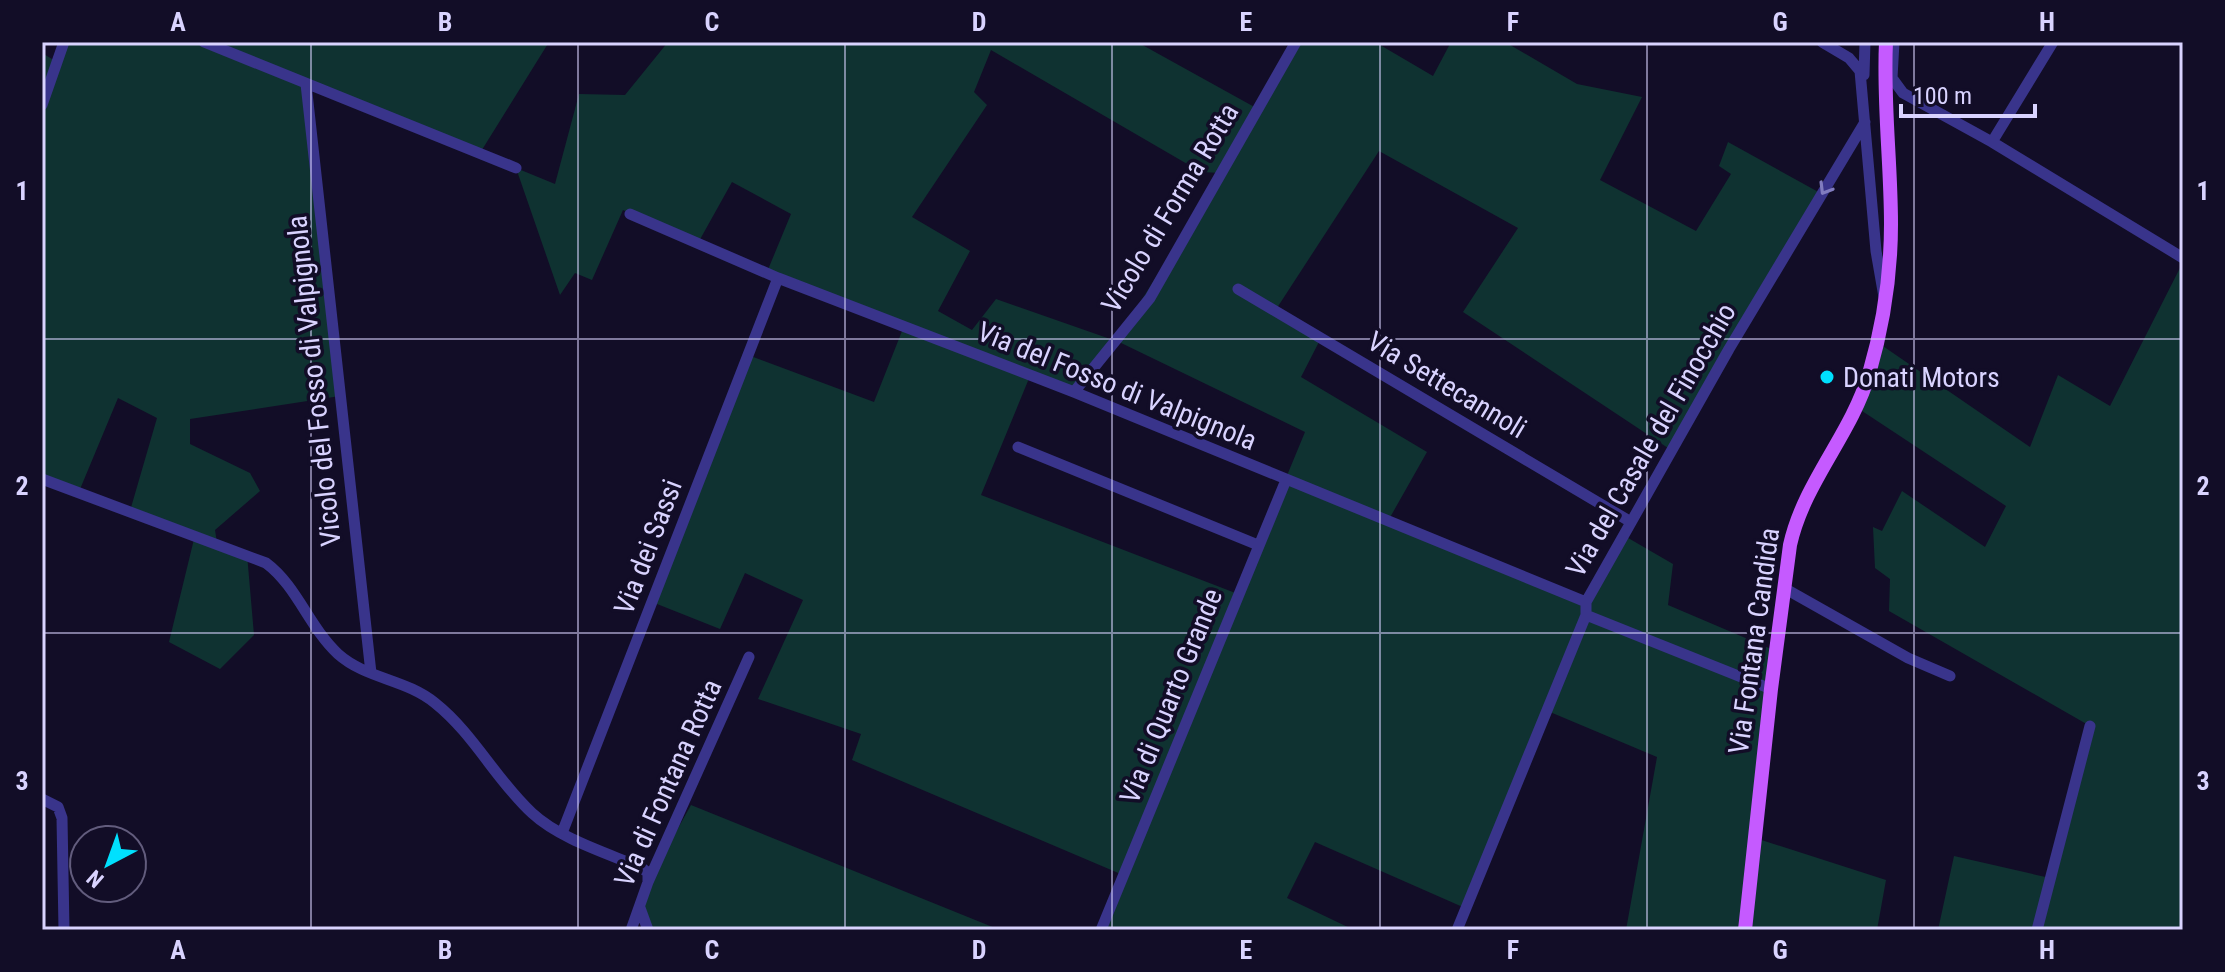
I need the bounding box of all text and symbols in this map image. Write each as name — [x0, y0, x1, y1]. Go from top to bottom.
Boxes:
text: A — [170, 7, 186, 37]
text: B — [438, 7, 452, 37]
text: C — [705, 7, 720, 37]
text: D — [972, 7, 986, 37]
text: E — [1240, 7, 1253, 37]
text: F — [1507, 7, 1519, 37]
text: G — [1772, 7, 1788, 37]
text: H — [2039, 7, 2055, 37]
scale bar — [1901, 68, 2035, 118]
text: 100 m — [1913, 82, 1972, 110]
street label: Vicolo di Forma Rotta — [1094, 97, 1246, 319]
text: 1 — [15, 176, 29, 206]
text: 1 — [2196, 176, 2210, 206]
one-way arrow — [1819, 181, 1835, 195]
street label: Vicolo del Fosso di Valpignola — [280, 214, 348, 548]
street label: Via del Casale del Finocchio — [1559, 297, 1743, 583]
street label: Via del Fosso di Valpignola — [973, 315, 1261, 457]
street label: Via Settecannoli — [1361, 325, 1533, 445]
place label: Donati Motors — [1843, 361, 2000, 394]
marker: Donati Motors — [1818, 368, 1836, 386]
text: 2 — [15, 471, 29, 501]
text: 2 — [2196, 471, 2210, 501]
street label: Via dei Sassi — [607, 475, 689, 619]
street label: Via Fontana Candida — [1722, 526, 1786, 756]
street label: Via di Quarto Grande — [1113, 584, 1229, 808]
street label: Via di Fontana Rotta — [607, 674, 729, 892]
text: 3 — [15, 766, 29, 796]
text: 3 — [2196, 766, 2210, 796]
north arrow — [68, 824, 148, 904]
text: N — [82, 865, 108, 893]
text: A — [170, 935, 186, 965]
text: B — [438, 935, 452, 965]
text: C — [705, 935, 720, 965]
text: D — [972, 935, 986, 965]
text: E — [1240, 935, 1253, 965]
text: F — [1507, 935, 1519, 965]
text: G — [1772, 935, 1788, 965]
text: H — [2039, 935, 2055, 965]

